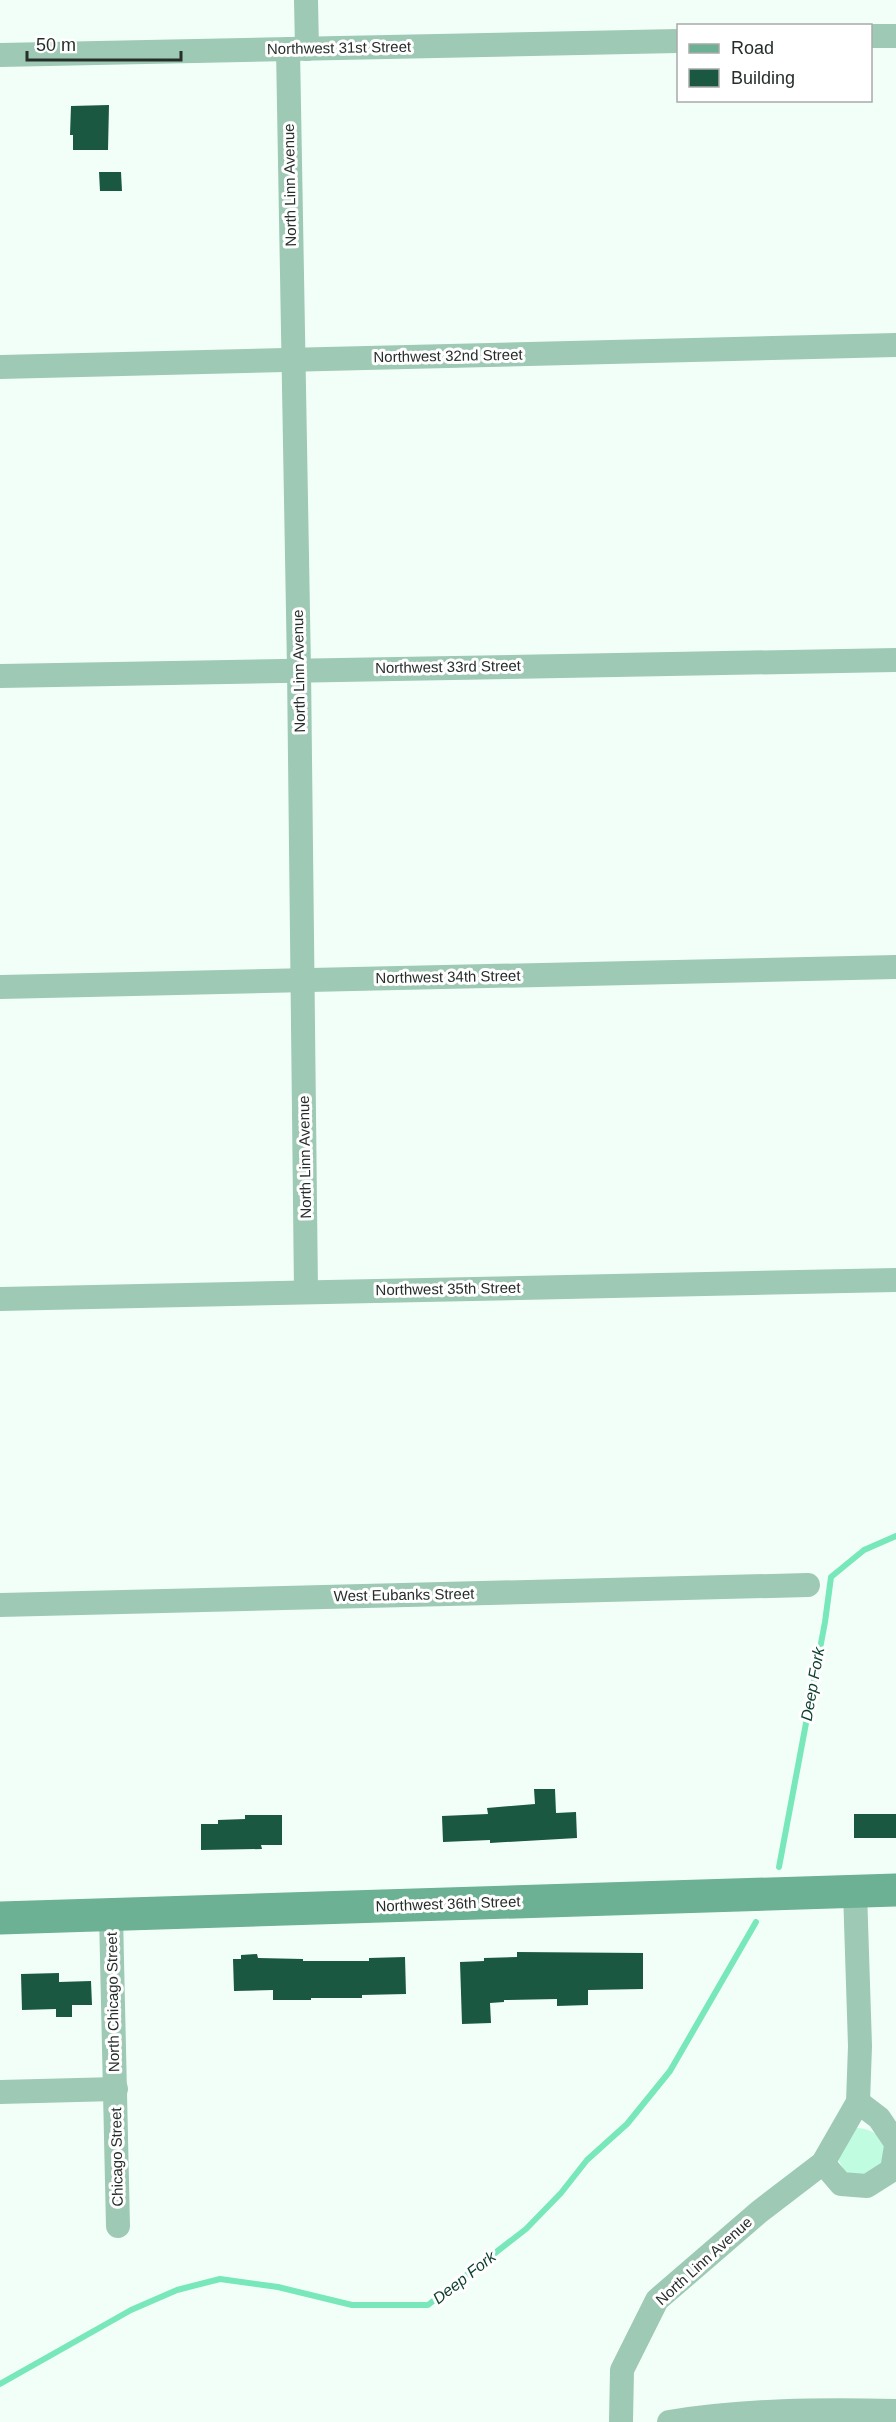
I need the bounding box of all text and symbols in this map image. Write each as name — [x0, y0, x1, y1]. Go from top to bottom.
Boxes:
scale bar — [27, 24, 182, 62]
legend — [677, 24, 872, 102]
text: 50 m — [36, 35, 76, 55]
street label: Northwest 31st Street — [267, 38, 412, 57]
text: Road — [731, 38, 774, 58]
text: Building — [731, 68, 795, 88]
street label: North Linn Avenue — [280, 123, 299, 247]
street label: Northwest 32nd Street — [373, 346, 524, 365]
street label: North Linn Avenue — [289, 609, 308, 733]
street label: Northwest 33rd Street — [375, 657, 522, 676]
street label: Northwest 34th Street — [375, 967, 521, 986]
street label: North Linn Avenue — [295, 1095, 314, 1219]
street label: Northwest 35th Street — [375, 1279, 521, 1298]
street label: West Eubanks Street — [334, 1585, 475, 1604]
water label: Deep Fork — [798, 1645, 828, 1722]
street label: Northwest 36th Street — [375, 1892, 522, 1915]
street label: North Chicago Street — [103, 1931, 122, 2072]
street label: Chicago Street — [107, 2106, 126, 2207]
street label: North Linn Avenue — [652, 2213, 755, 2308]
water label: Deep Fork — [430, 2247, 500, 2307]

